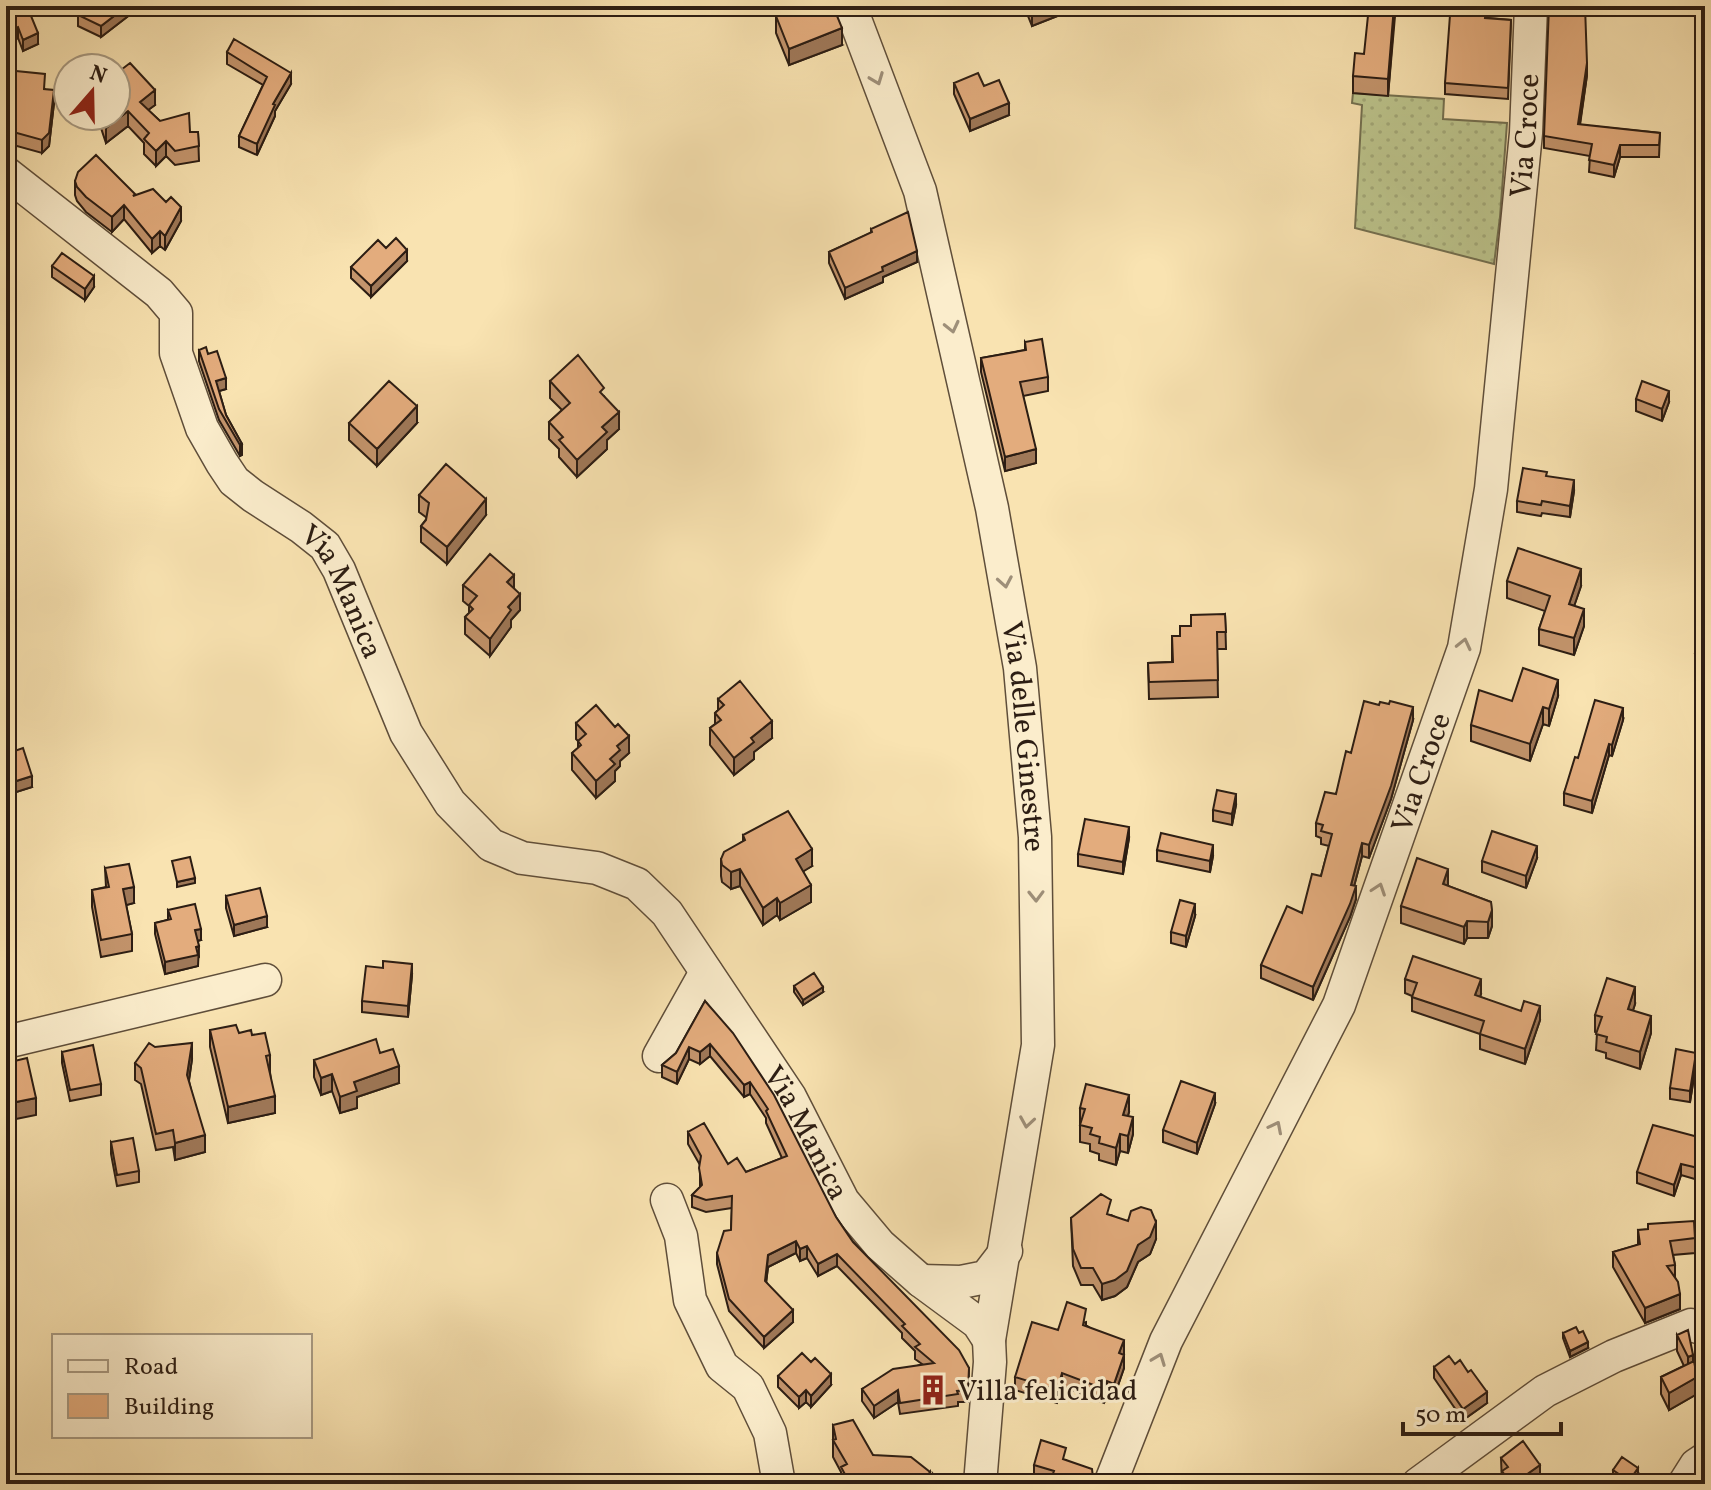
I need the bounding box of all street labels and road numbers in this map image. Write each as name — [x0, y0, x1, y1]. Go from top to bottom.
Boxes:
street label: Via Croce — [1501, 73, 1551, 200]
street label: Via Manica — [291, 515, 392, 666]
street label: Via delle Ginestre — [989, 618, 1054, 852]
street label: Via Croce — [1382, 707, 1463, 839]
street label: Via Manica — [752, 1058, 858, 1208]

